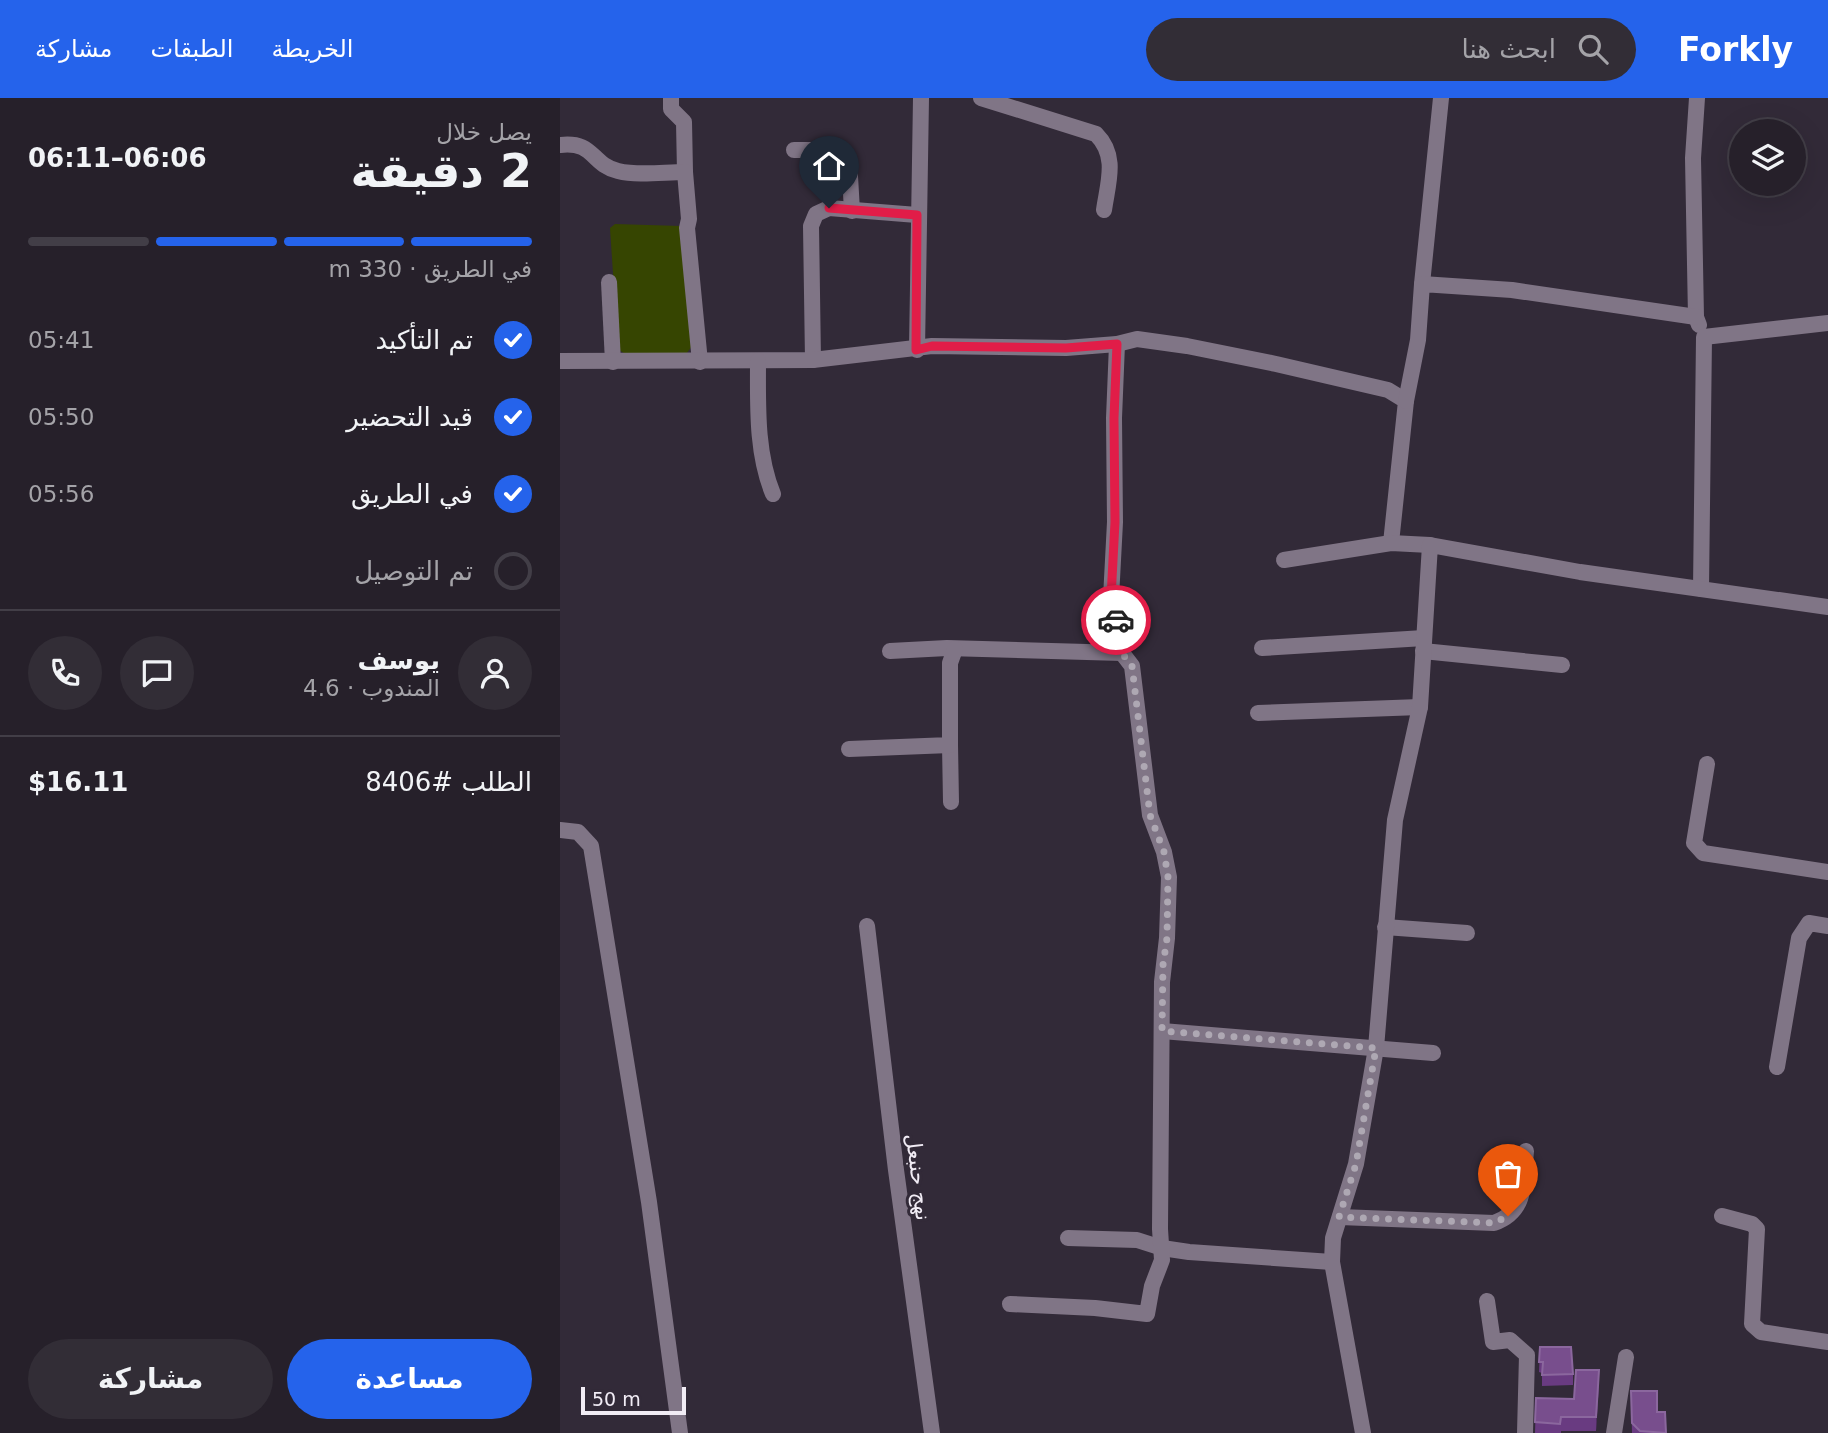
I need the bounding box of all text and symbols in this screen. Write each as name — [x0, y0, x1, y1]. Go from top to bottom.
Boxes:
search box — [1146, 18, 1636, 81]
icon: search — [1574, 30, 1612, 68]
text: Forkly — [1678, 30, 1793, 69]
text: ابحث هنا — [1462, 34, 1556, 64]
text: مشاركة — [35, 35, 112, 63]
text: الطبقات — [150, 35, 233, 63]
text: الخريطة — [271, 35, 353, 63]
text: يصل خلال — [436, 119, 532, 145]
map controls — [1729, 119, 1806, 196]
button: layers — [1729, 119, 1806, 196]
pin — [799, 136, 859, 208]
text: 06:06–06:11 — [28, 143, 207, 173]
text: 2 دقيقة — [350, 144, 532, 198]
icon: home — [810, 147, 848, 185]
text: في الطريق · 330 m — [328, 256, 532, 282]
icon: check — [494, 321, 532, 359]
text: تم التأكيد — [375, 325, 473, 355]
text: 05:41 — [28, 327, 94, 353]
icon: check — [494, 398, 532, 436]
text: قيد التحضير — [346, 402, 473, 432]
text: 05:50 — [28, 404, 94, 430]
icon: check — [494, 475, 532, 513]
text: في الطريق — [351, 479, 473, 509]
text: 05:56 — [28, 481, 94, 507]
text: تم التوصيل — [354, 556, 473, 586]
courier — [1081, 585, 1151, 655]
icon: car — [1097, 601, 1135, 639]
button: phone — [28, 636, 102, 710]
button: chat — [120, 636, 194, 710]
button: person — [458, 636, 532, 710]
text: يوسف — [357, 645, 440, 675]
text: المندوب · 4.6 — [303, 675, 440, 701]
text: $16.11 — [28, 767, 128, 797]
text: الطلب #8406 — [365, 767, 532, 797]
street label: نهج حنبعل — [901, 1132, 935, 1222]
pin — [1478, 1144, 1538, 1216]
icon: bag — [1489, 1155, 1527, 1193]
button: مشاركة — [28, 1339, 273, 1419]
button: مساعدة — [287, 1339, 532, 1419]
scale bar — [581, 1384, 686, 1416]
text: 50 m — [592, 1388, 641, 1410]

